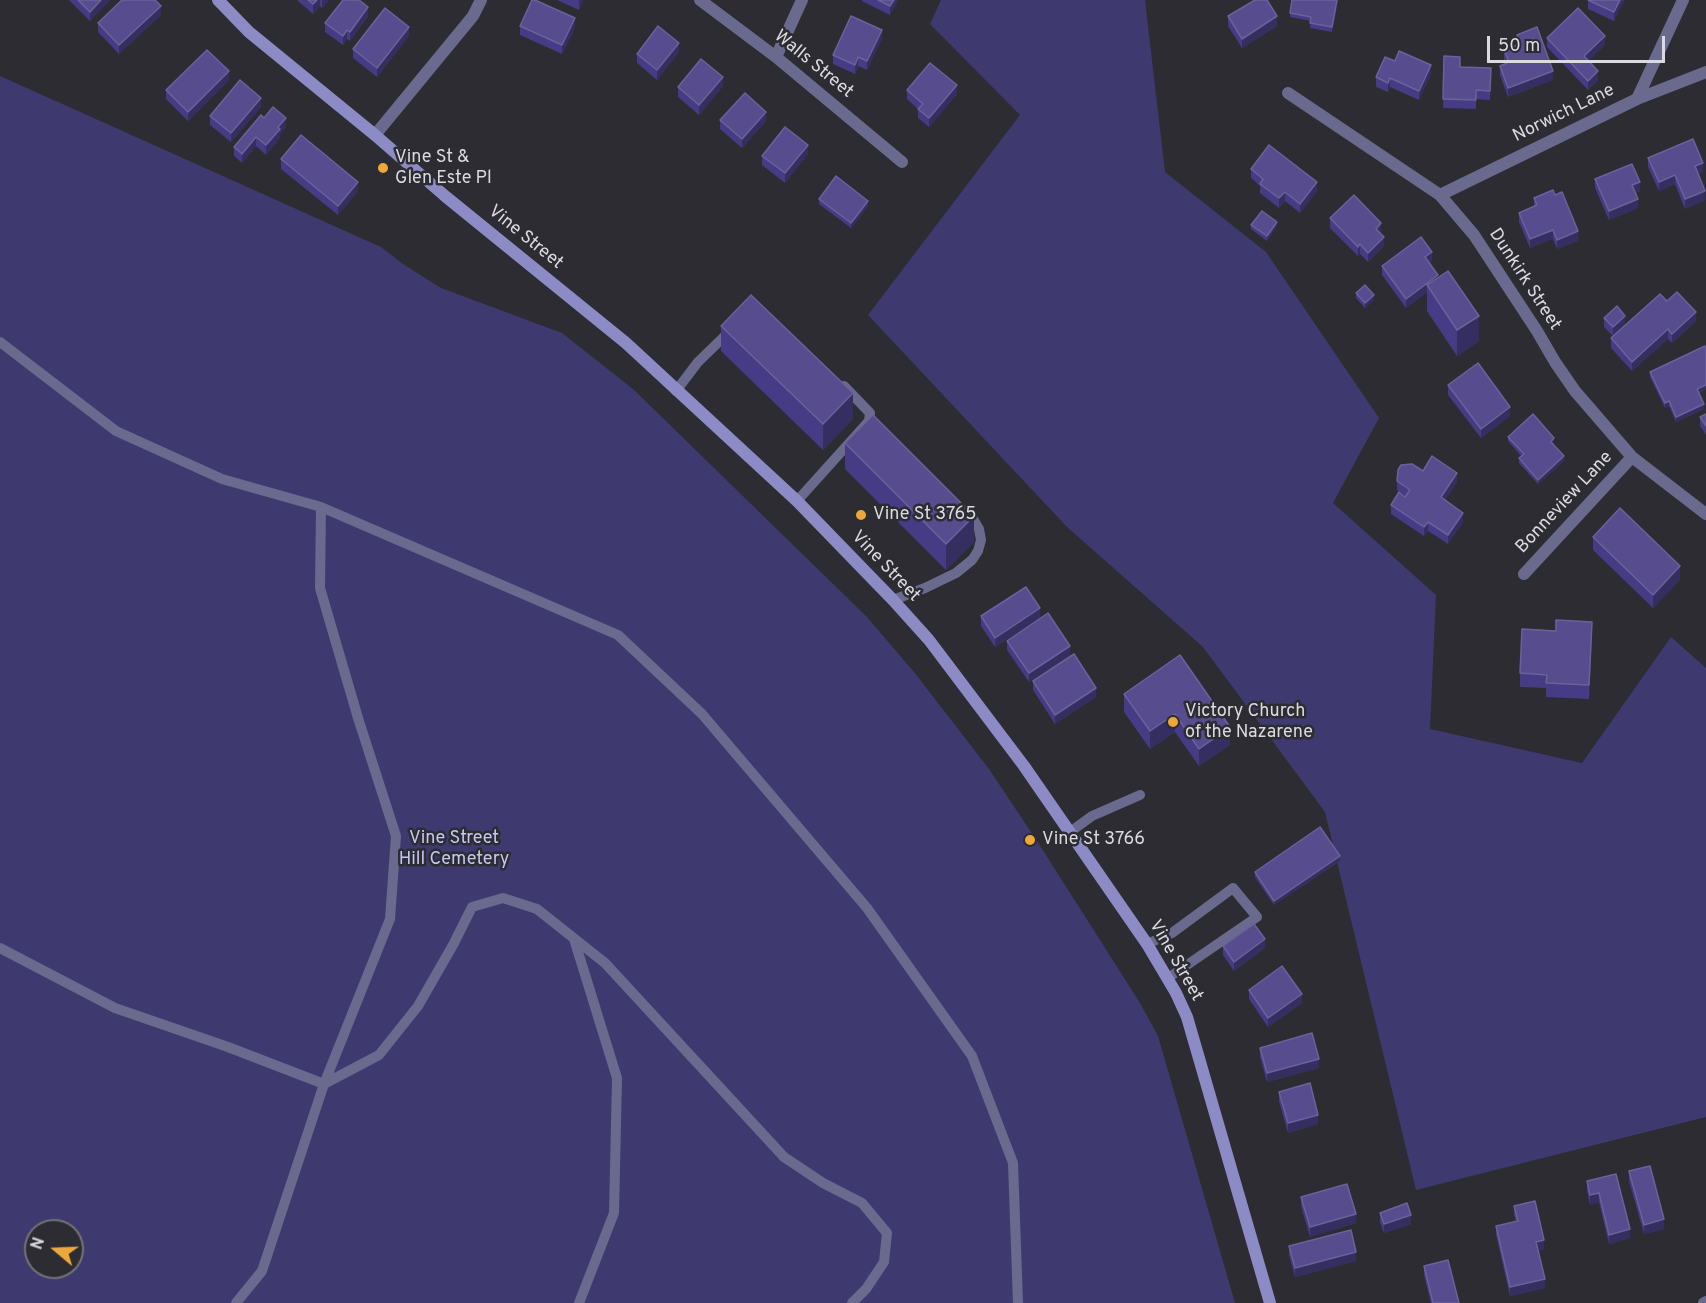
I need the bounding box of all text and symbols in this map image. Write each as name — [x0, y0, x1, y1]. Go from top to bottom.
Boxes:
scale bar — [1490, 24, 1668, 62]
street label: Walls Street — [769, 26, 857, 104]
text: 50 m — [1498, 35, 1540, 58]
street label: Norwich Lane — [1510, 80, 1618, 148]
place label: Vine St & Glen Este Pl — [395, 147, 492, 190]
marker: Vine St & Glen Este Pl — [376, 161, 390, 175]
street label: Vine Street — [483, 201, 567, 275]
street label: Dunkirk Street — [1483, 225, 1565, 335]
street label: Bonneview Lane — [1512, 447, 1618, 559]
place label: Vine St 3765 — [873, 504, 976, 526]
marker: Vine St 3765 — [854, 508, 868, 522]
street label: Vine Street — [846, 527, 924, 607]
place label: Victory Church of the Nazarene — [1185, 701, 1313, 744]
marker: Victory Church of the Nazarene — [1166, 715, 1180, 729]
park label: Vine Street Hill Cemetery — [399, 828, 509, 870]
place label: Vine St 3766 — [1042, 829, 1145, 851]
marker: Vine St 3766 — [1023, 833, 1037, 847]
street label: Vine Street — [1143, 917, 1207, 1005]
north arrow — [24, 1219, 84, 1279]
text: N — [28, 1235, 50, 1252]

